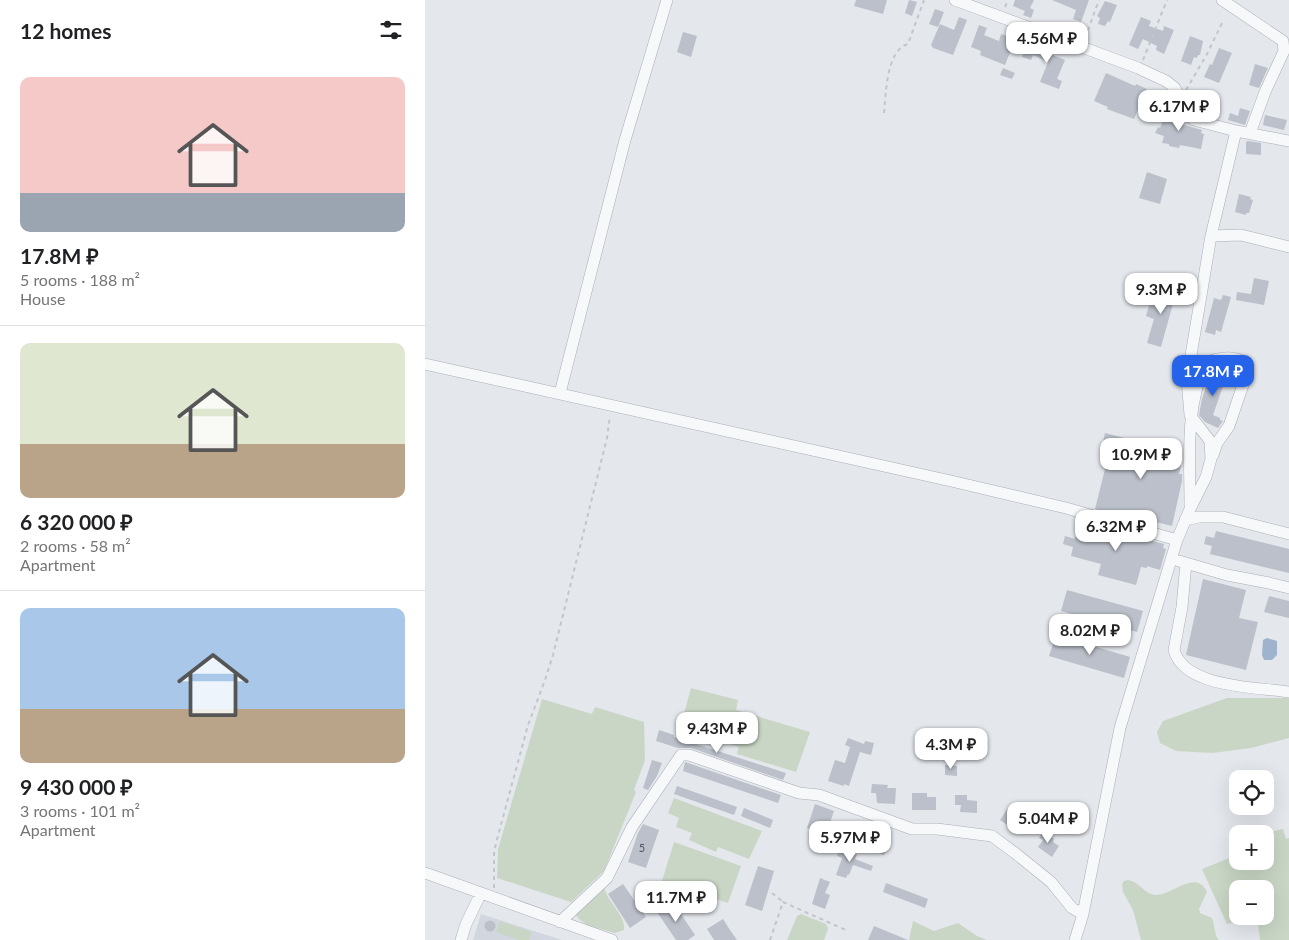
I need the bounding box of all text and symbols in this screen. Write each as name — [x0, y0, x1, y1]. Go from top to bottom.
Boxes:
icon: filters — [377, 16, 405, 44]
text: 12 homes — [20, 18, 111, 43]
pin: 4.56M ₽ — [1001, 22, 1093, 64]
text: 4.56M ₽ — [1017, 28, 1077, 47]
pin: 6.17M ₽ — [1133, 90, 1225, 132]
text: 6.17M ₽ — [1149, 96, 1209, 115]
icon: home — [168, 110, 258, 200]
text: 17.8M ₽ — [20, 243, 99, 268]
text: 5 rooms · 188 m² — [20, 270, 140, 289]
pin: 9.3M ₽ — [1120, 272, 1202, 315]
text: 9.3M ₽ — [1136, 279, 1186, 298]
text: House — [20, 289, 65, 308]
pin: 17.8M ₽ — [1167, 354, 1259, 397]
text: 17.8M ₽ — [1183, 361, 1243, 380]
icon: home — [168, 375, 258, 465]
pin: 10.9M ₽ — [1095, 438, 1187, 480]
text: 10.9M ₽ — [1111, 444, 1171, 463]
text: 6 320 000 ₽ — [20, 509, 133, 534]
pin: 6.32M ₽ — [1070, 510, 1162, 552]
text: 6.32M ₽ — [1086, 516, 1146, 535]
text: 2 rooms · 58 m² — [20, 536, 131, 555]
text: Apartment — [20, 555, 95, 574]
pin: 8.02M ₽ — [1044, 614, 1136, 656]
text: 8.02M ₽ — [1060, 620, 1120, 639]
icon: home — [168, 640, 258, 730]
pin: 9.43M ₽ — [671, 712, 763, 754]
text: 9.43M ₽ — [687, 718, 747, 737]
pin: 4.3M ₽ — [910, 728, 992, 770]
text: 4.3M ₽ — [926, 734, 976, 753]
map controls — [1229, 770, 1274, 925]
button: locate — [1229, 770, 1274, 815]
text: 9 430 000 ₽ — [20, 774, 133, 799]
text: 3 rooms · 101 m² — [20, 801, 140, 820]
pin: 5.04M ₽ — [1002, 802, 1094, 844]
text: 5.04M ₽ — [1018, 808, 1078, 827]
text: Apartment — [20, 820, 95, 839]
pin: 5.97M ₽ — [804, 820, 896, 863]
button: + — [1229, 825, 1274, 870]
text: 5.97M ₽ — [820, 827, 880, 846]
house number: 5 — [639, 841, 645, 854]
pin: 11.7M ₽ — [630, 880, 722, 923]
button: − — [1229, 880, 1274, 925]
text: 11.7M ₽ — [646, 887, 706, 906]

